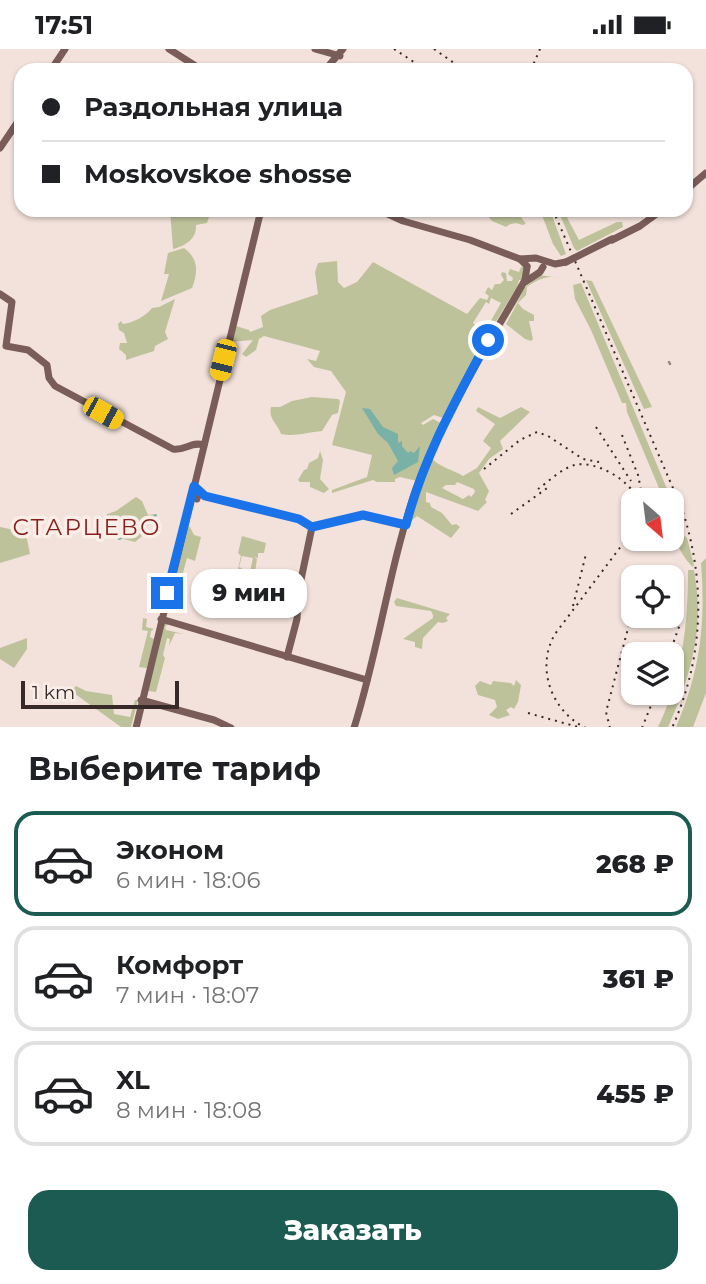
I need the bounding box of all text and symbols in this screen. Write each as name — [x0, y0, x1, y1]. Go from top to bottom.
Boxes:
text: 17:51 — [35, 9, 93, 41]
text: Раздольная улица — [84, 91, 343, 123]
text: Moskovskoe shosse — [84, 158, 352, 190]
route start — [472, 324, 504, 356]
car — [208, 337, 239, 383]
car — [80, 394, 127, 432]
north arrow — [621, 488, 684, 551]
map controls — [621, 488, 684, 705]
district label: СТАРЦЕВО — [12, 513, 162, 541]
button: locate — [621, 565, 684, 628]
callout: 9 мин — [192, 569, 307, 617]
route end — [151, 577, 183, 609]
text: 9 мин — [212, 579, 286, 607]
button: layers — [621, 642, 684, 705]
scale bar — [21, 678, 178, 710]
text: 1 km — [32, 681, 75, 704]
text: Выберите тариф — [28, 749, 321, 788]
icon: car — [32, 832, 95, 895]
text: Эконом — [116, 834, 224, 866]
text: 268 ₽ — [596, 848, 674, 880]
text: 6 мин · 18:06 — [116, 866, 261, 894]
icon: car — [32, 947, 95, 1010]
text: Комфорт — [116, 949, 243, 981]
text: 361 ₽ — [603, 963, 674, 995]
text: 7 мин · 18:07 — [116, 981, 259, 1009]
icon: car — [32, 1062, 95, 1125]
text: XL — [116, 1064, 150, 1096]
text: 455 ₽ — [596, 1078, 674, 1110]
text: 8 мин · 18:08 — [116, 1096, 262, 1124]
button: Заказать — [28, 1190, 678, 1270]

